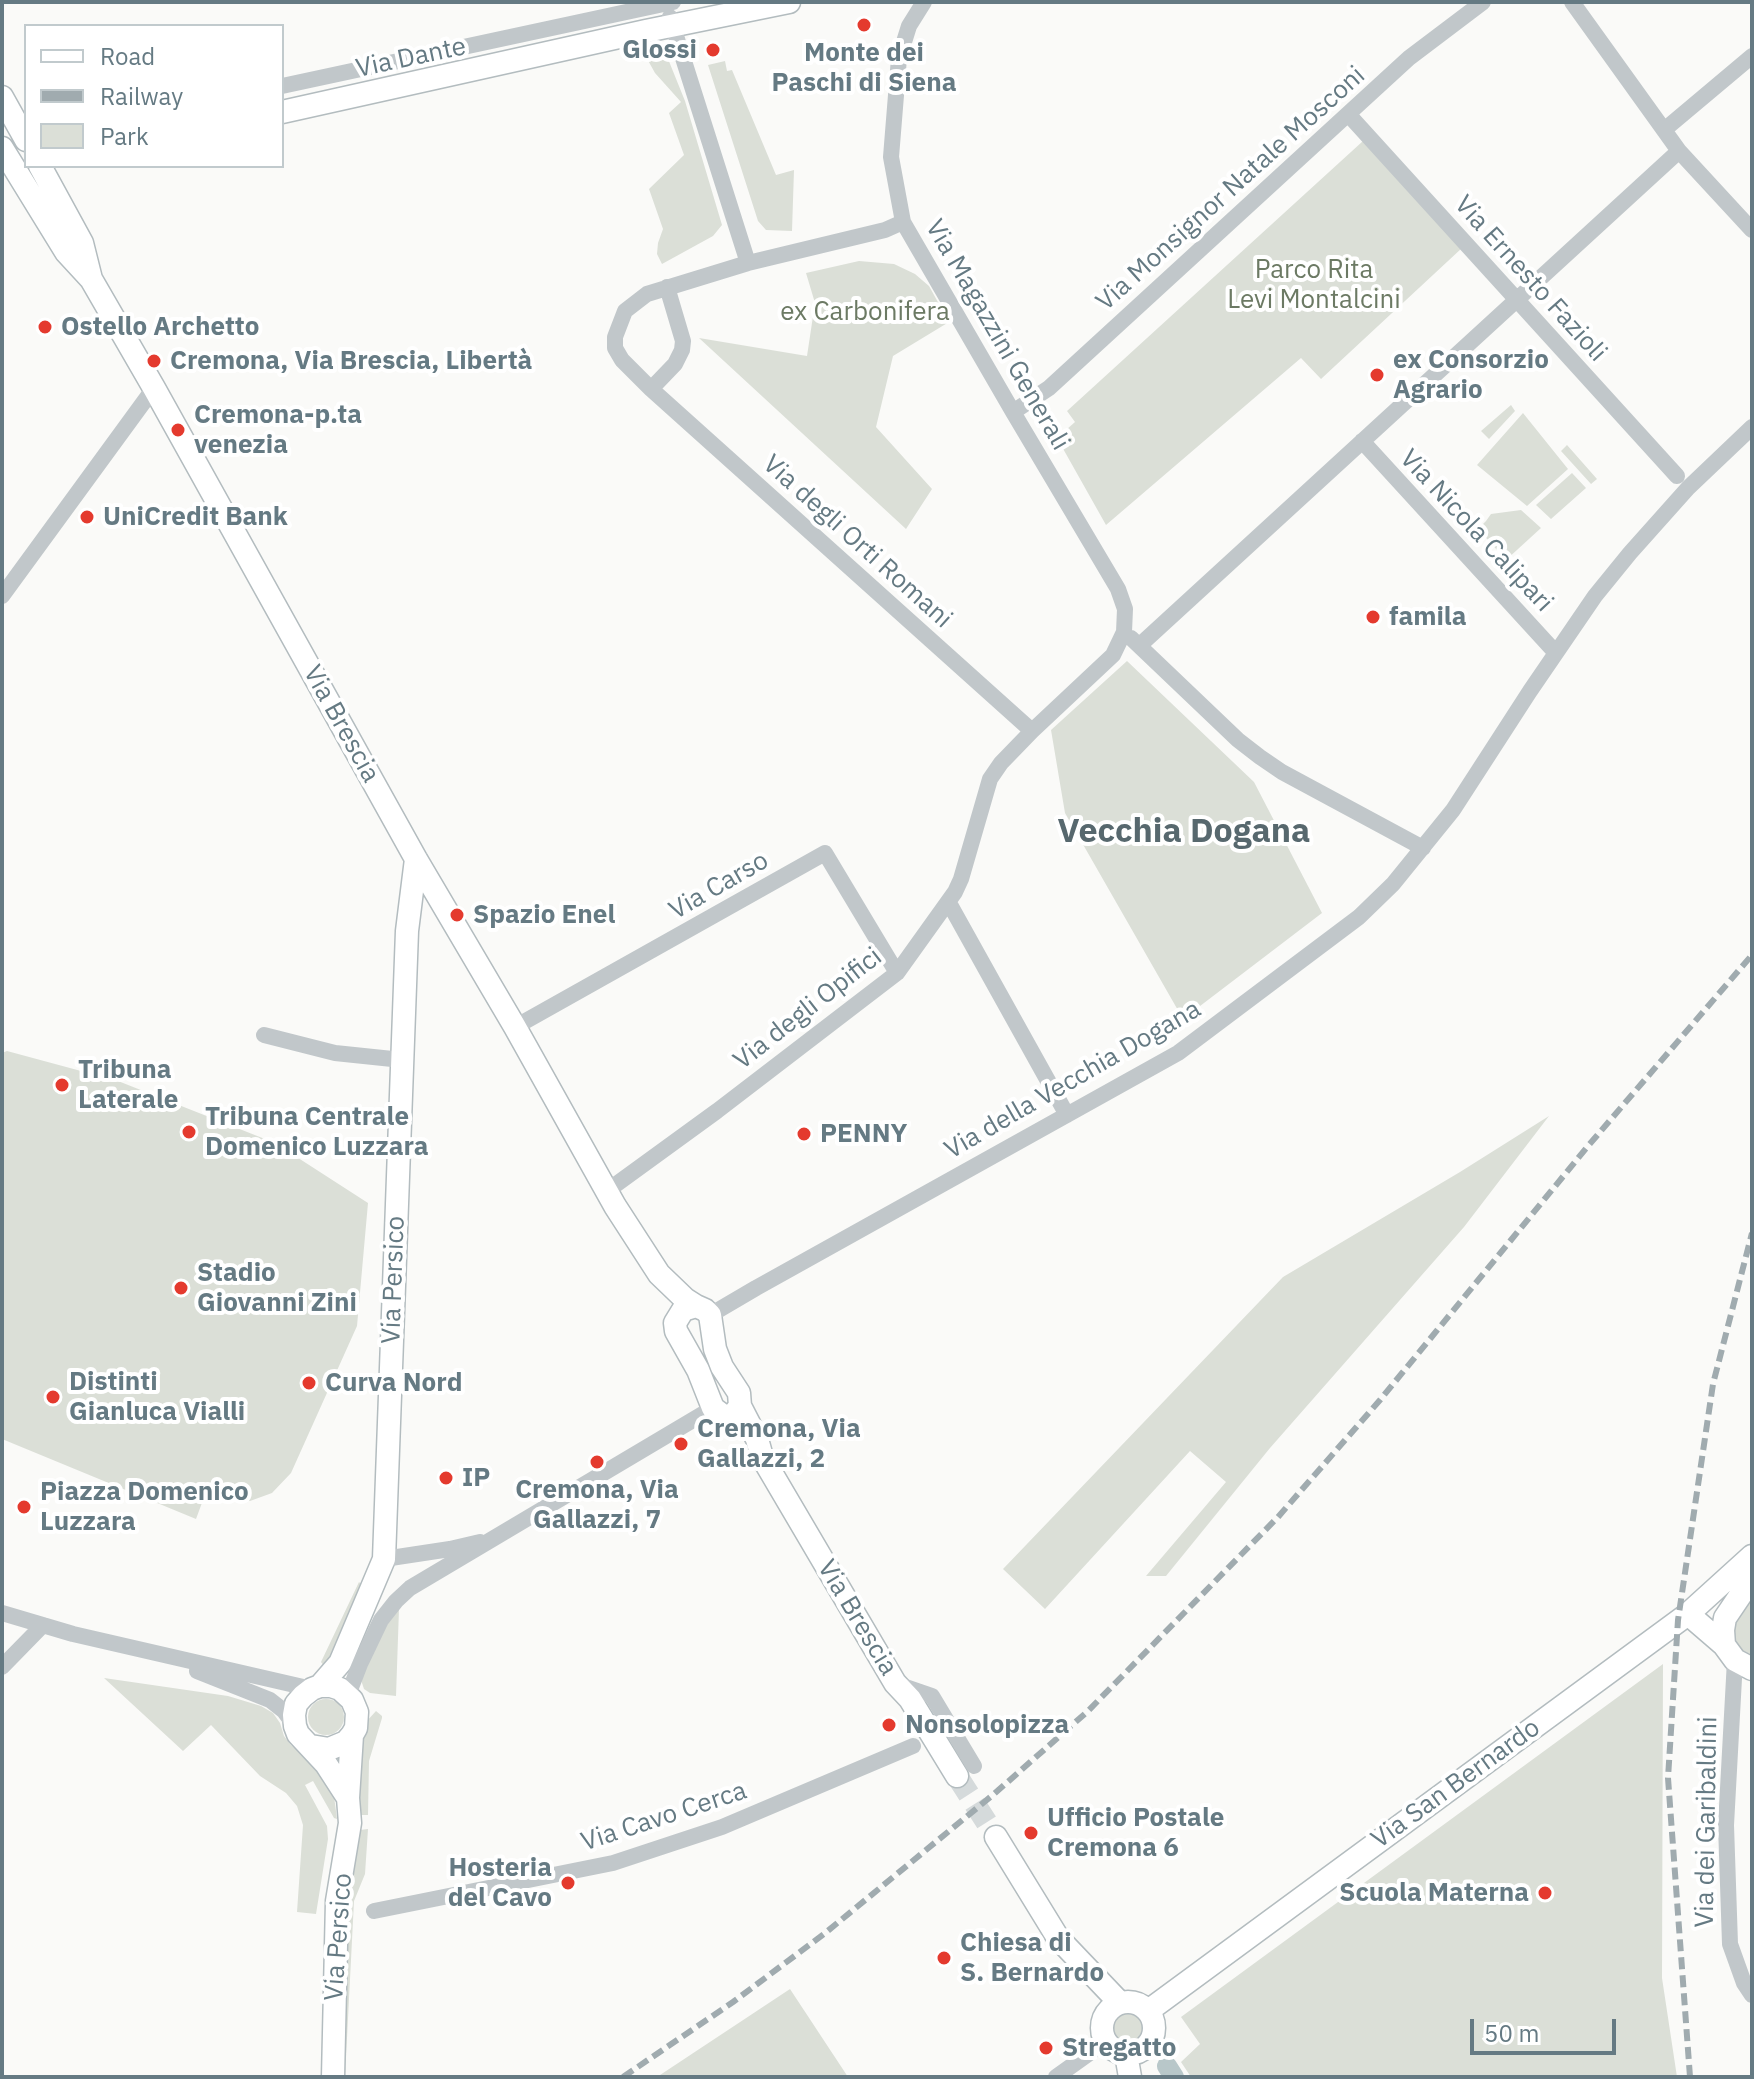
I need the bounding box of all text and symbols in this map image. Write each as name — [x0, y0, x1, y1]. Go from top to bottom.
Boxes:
marker: Monte dei Paschi di Siena — [855, 16, 873, 34]
legend — [24, 24, 284, 168]
street label: Via Dante — [353, 31, 469, 85]
place label: Glossi — [622, 34, 697, 66]
place label: Monte dei Paschi di Siena — [771, 37, 957, 98]
text: Road — [100, 40, 155, 72]
marker: Glossi — [704, 41, 722, 59]
street label: Via Monsignor Natale Mosconi — [1090, 60, 1372, 318]
text: Railway — [100, 80, 183, 112]
text: Park — [100, 120, 149, 152]
street label: Via Ernesto Fazioli — [1447, 190, 1613, 368]
street label: Via Magazzini Generali — [918, 214, 1076, 456]
park label: Parco Rita Levi Montalcini — [1227, 254, 1401, 316]
park label: ex Carbonifera — [780, 296, 950, 328]
place label: Ostello Archetto — [61, 311, 259, 343]
marker: Ostello Archetto — [36, 318, 54, 336]
place label: ex Consorzio Agrario — [1393, 344, 1549, 406]
place label: Cremona, Via Brescia, Libertà — [170, 345, 532, 377]
marker: Cremona, Via Brescia, Libertà — [145, 352, 163, 370]
marker: ex Consorzio Agrario — [1368, 366, 1386, 384]
place label: Cremona-p.ta venezia — [194, 399, 362, 460]
marker: Cremona-p.ta venezia — [169, 421, 187, 439]
street label: Via Nicola Calipari — [1393, 443, 1559, 619]
street label: Via degli Orti Romani — [756, 449, 958, 635]
place label: UniCredit Bank — [103, 501, 288, 533]
marker: UniCredit Bank — [78, 508, 96, 526]
place label: famila — [1389, 601, 1467, 633]
marker: famila — [1364, 608, 1382, 626]
street label: Via Brescia — [296, 660, 386, 788]
district label: Vecchia Dogana — [1058, 812, 1310, 852]
street label: Via Carso — [664, 845, 774, 927]
place label: Spazio Enel — [473, 899, 615, 931]
marker: Spazio Enel — [448, 906, 466, 924]
street label: Via degli Opifici — [728, 941, 888, 1077]
street label: Via della Vecchia Dogana — [939, 994, 1207, 1166]
place label: Tribuna Laterale — [78, 1054, 178, 1116]
marker: Tribuna Laterale — [53, 1076, 71, 1094]
place label: Tribuna Centrale Domenico Luzzara — [205, 1101, 428, 1162]
place label: PENNY — [820, 1118, 907, 1150]
marker: Tribuna Centrale Domenico Luzzara — [180, 1123, 198, 1141]
marker: PENNY — [795, 1125, 813, 1143]
street label: Via Persico — [376, 1215, 412, 1345]
place label: Stadio Giovanni Zini — [197, 1257, 357, 1318]
marker: Stadio Giovanni Zini — [172, 1279, 190, 1297]
place label: Distinti Gianluca Vialli — [69, 1366, 245, 1428]
place label: Curva Nord — [325, 1367, 462, 1399]
marker: Curva Nord — [300, 1374, 318, 1392]
marker: Distinti Gianluca Vialli — [44, 1388, 62, 1406]
place label: Cremona, Via Gallazzi, 2 — [697, 1413, 861, 1474]
marker: Cremona, Via Gallazzi, 2 — [672, 1435, 690, 1453]
marker: Cremona, Via Gallazzi, 7 — [588, 1453, 606, 1471]
place label: IP — [462, 1462, 490, 1494]
marker: IP — [437, 1469, 455, 1487]
place label: Cremona, Via Gallazzi, 7 — [515, 1474, 679, 1536]
place label: Piazza Domenico Luzzara — [40, 1476, 249, 1538]
marker: Piazza Domenico Luzzara — [15, 1498, 33, 1516]
street label: Via Brescia — [810, 1555, 904, 1681]
place label: Nonsolopizza — [905, 1709, 1069, 1741]
street label: Via San Bernardo — [1366, 1712, 1546, 1856]
marker: Nonsolopizza — [880, 1716, 898, 1734]
street label: Via dei Garibaldini — [1690, 1716, 1724, 1928]
street label: Via Cavo Cerca — [577, 1776, 751, 1858]
place label: Ufficio Postale Cremona 6 — [1047, 1802, 1224, 1864]
marker: Ufficio Postale Cremona 6 — [1022, 1824, 1040, 1842]
place label: Hosteria del Cavo — [448, 1852, 552, 1914]
street label: Via Persico — [319, 1872, 359, 2002]
marker: Hosteria del Cavo — [559, 1874, 577, 1892]
place label: Scuola Materna — [1339, 1877, 1529, 1909]
marker: Scuola Materna — [1536, 1884, 1554, 1902]
place label: Chiesa di S. Bernardo — [960, 1927, 1104, 1988]
marker: Chiesa di S. Bernardo — [935, 1949, 953, 1967]
scale bar — [1474, 2003, 1620, 2053]
text: 50 m — [1484, 2017, 1539, 2049]
place label: Stregatto — [1062, 2032, 1176, 2064]
marker: Stregatto — [1037, 2039, 1055, 2057]

